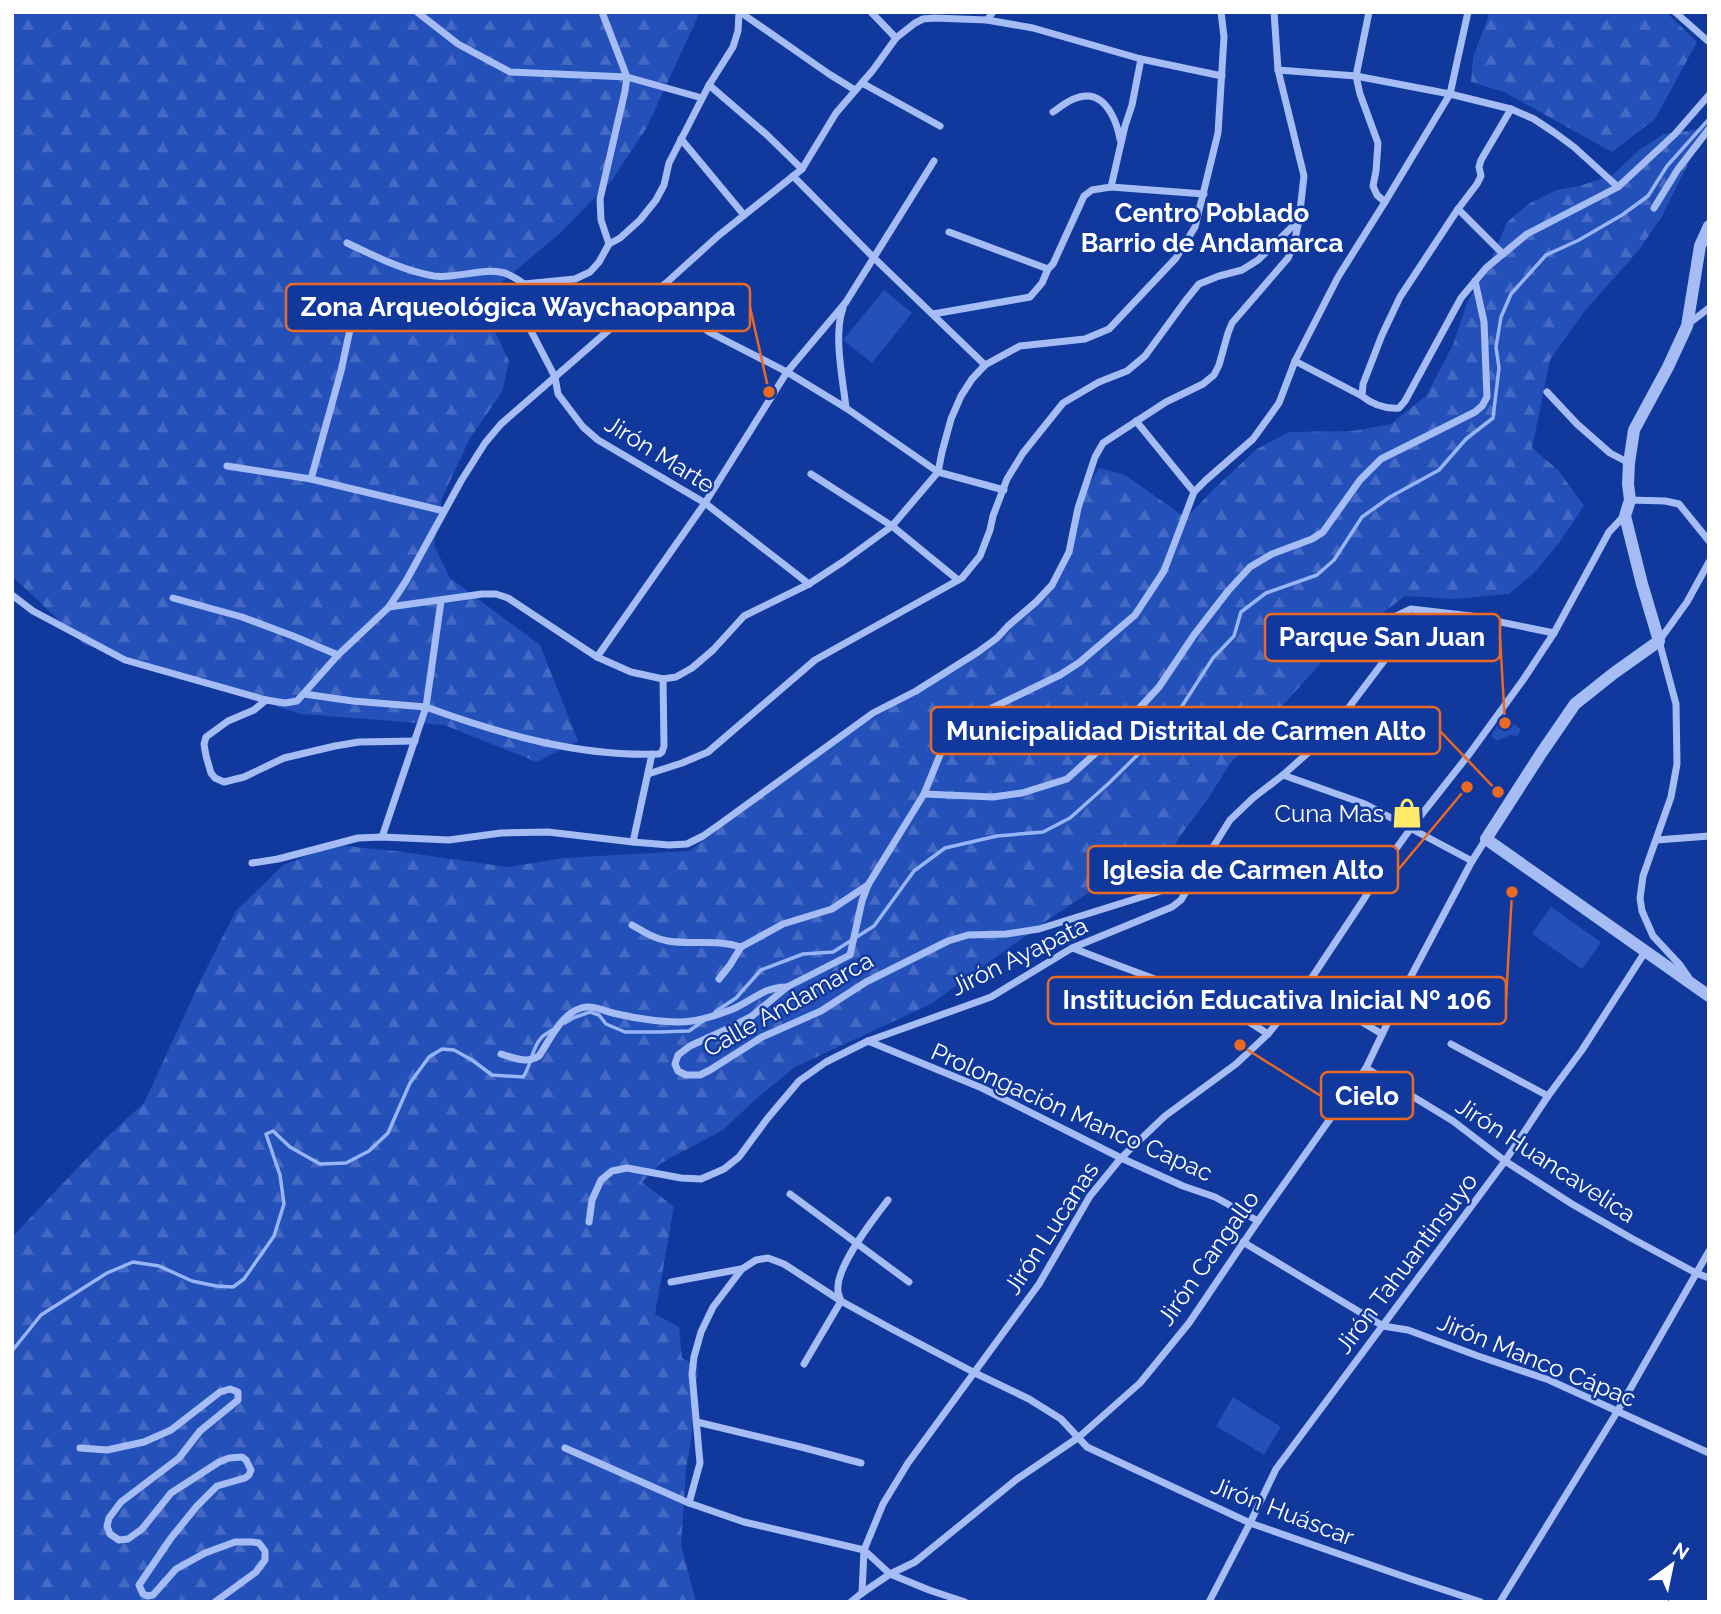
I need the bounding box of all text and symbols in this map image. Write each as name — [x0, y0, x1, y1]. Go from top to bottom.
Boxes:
district label: Centro Poblado Barrio de Andamarca — [1081, 198, 1343, 258]
callout: Zona Arqueológica Waychaopanpa — [286, 284, 750, 331]
text: Zona Arqueológica Waychaopanpa — [301, 292, 735, 322]
street label: Jirón Marte — [600, 409, 720, 499]
callout: Parque San Juan — [1265, 614, 1500, 661]
text: Parque San Juan — [1279, 622, 1485, 652]
callout: Municipalidad Distrital de Carmen Alto — [931, 707, 1440, 754]
text: Municipalidad Distrital de Carmen Alto — [946, 716, 1426, 746]
shop icon: Cuna Mas — [1390, 796, 1424, 830]
place label: Cuna Mas — [1274, 799, 1384, 828]
callout: Iglesia de Carmen Alto — [1088, 846, 1398, 893]
text: Iglesia de Carmen Alto — [1102, 855, 1384, 885]
street label: Jirón Ayapata — [946, 910, 1092, 1002]
street label: Calle Andamarca — [698, 945, 878, 1063]
callout: Institución Educativa Inicial Nº 106 — [1048, 977, 1506, 1024]
text: Institución Educativa Inicial Nº 106 — [1063, 985, 1491, 1015]
street label: Prolongación Manco Capac — [927, 1037, 1217, 1187]
callout: Cielo — [1321, 1072, 1413, 1119]
text: Cielo — [1335, 1081, 1399, 1111]
street label: Jirón Huancavelica — [1451, 1091, 1641, 1229]
street label: Jirón Lucanas — [997, 1156, 1105, 1300]
street label: Jirón Tahuantinsuyo — [1329, 1167, 1483, 1359]
street label: Jirón Cangallo — [1151, 1185, 1265, 1331]
street label: Jirón Manco Cápac — [1434, 1307, 1640, 1413]
street label: Jirón Huáscar — [1208, 1470, 1359, 1552]
north arrow — [1637, 1530, 1707, 1600]
text: N — [1669, 1538, 1693, 1564]

